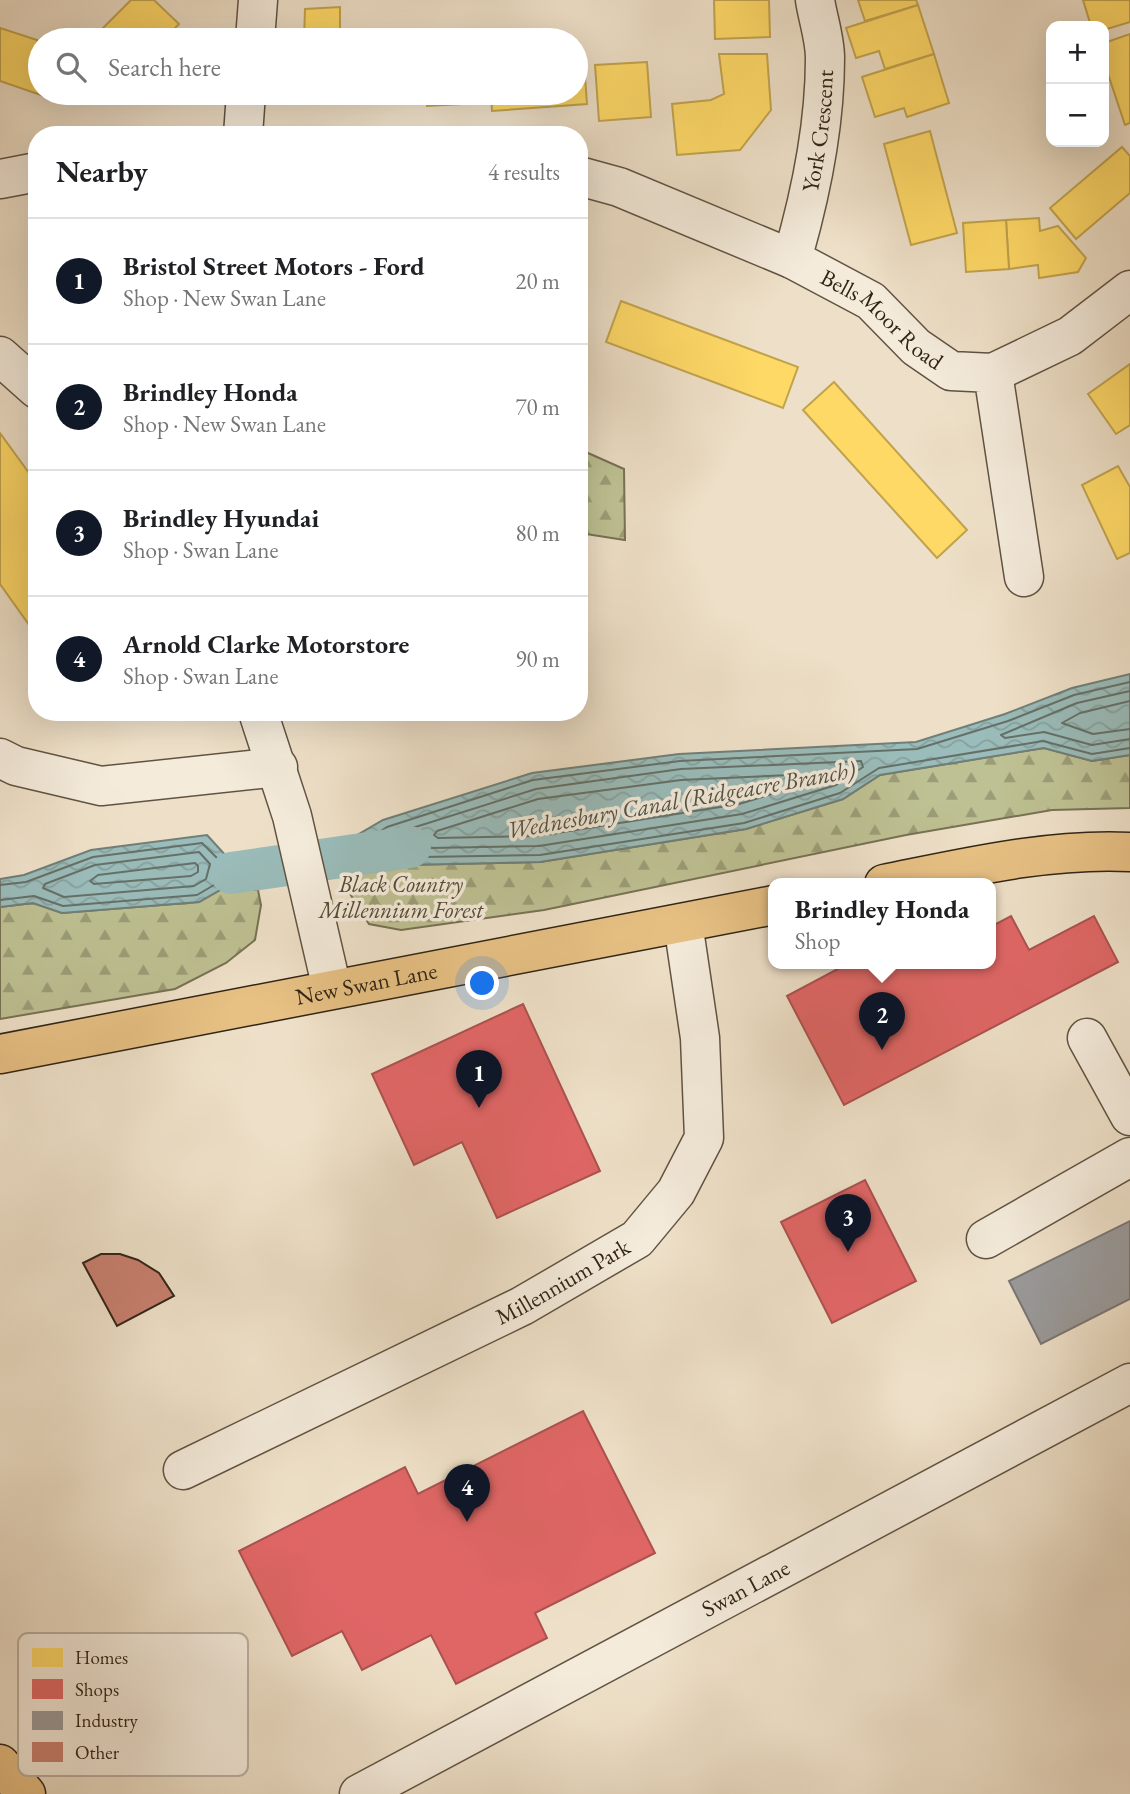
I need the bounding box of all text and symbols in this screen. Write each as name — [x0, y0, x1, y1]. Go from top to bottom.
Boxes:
map controls — [1046, 21, 1109, 147]
button: + — [1046, 21, 1109, 84]
search box — [28, 28, 588, 105]
icon: search — [52, 48, 90, 86]
text: Search here — [108, 50, 221, 84]
street label: York Crescent — [795, 69, 840, 195]
button: − — [1046, 84, 1109, 147]
text: Nearby — [56, 152, 148, 191]
text: 4 results — [488, 157, 560, 187]
text: Bristol Street Motors - Ford — [123, 249, 425, 283]
street label: Bells Moor Road — [815, 262, 949, 376]
text: 1 — [73, 266, 85, 296]
text: 20 m — [515, 266, 560, 296]
text: Shop · New Swan Lane — [123, 283, 326, 313]
text: Brindley Honda — [123, 375, 298, 409]
text: 2 — [73, 392, 85, 422]
text: 70 m — [515, 392, 560, 422]
text: Shop · New Swan Lane — [123, 409, 326, 439]
text: Brindley Hyundai — [123, 501, 319, 535]
text: 3 — [73, 518, 85, 548]
text: 80 m — [515, 518, 560, 548]
text: Shop · Swan Lane — [123, 535, 278, 565]
text: Arnold Clarke Motorstore — [123, 627, 409, 661]
text: 4 — [73, 644, 85, 674]
text: 90 m — [515, 644, 560, 674]
text: Shop · Swan Lane — [123, 661, 278, 691]
water label: Wednesbury Canal (Ridgeacre Branch) — [504, 753, 858, 845]
park label: Black Country Millennium Forest — [317, 869, 484, 925]
popup — [768, 878, 996, 969]
text: Brindley Honda — [795, 892, 969, 926]
text: Shop — [795, 926, 841, 956]
street label: New Swan Lane — [293, 955, 440, 1012]
your location — [465, 966, 499, 1000]
pin: 2 — [859, 992, 905, 1050]
pin: 1 — [456, 1050, 502, 1108]
pin: 3 — [825, 1194, 871, 1252]
street label: Millennium Park — [491, 1231, 636, 1332]
pin: 4 — [444, 1464, 490, 1522]
street label: Swan Lane — [696, 1552, 795, 1624]
legend — [18, 1633, 248, 1776]
text: Homes — [75, 1645, 128, 1670]
text: Shops — [75, 1677, 119, 1702]
text: Industry — [75, 1708, 139, 1733]
text: Other — [75, 1740, 120, 1765]

